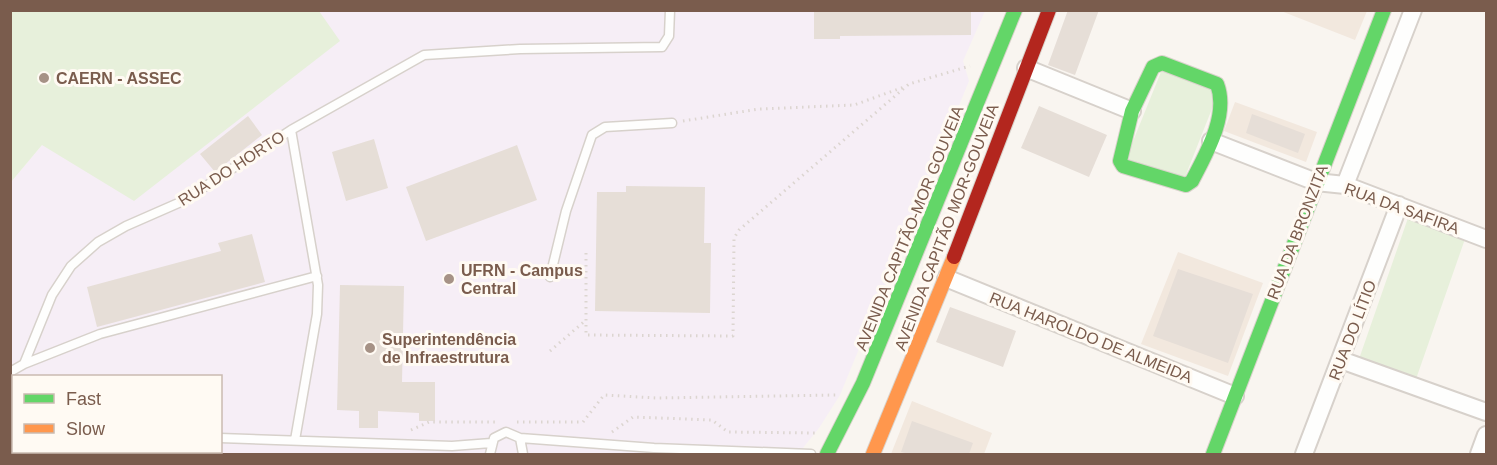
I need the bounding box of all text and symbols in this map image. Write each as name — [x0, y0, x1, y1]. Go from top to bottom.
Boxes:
place label: CAERN - ASSEC — [56, 70, 182, 87]
marker: CAERN - ASSEC — [37, 71, 51, 85]
street label: AVENIDA CAPITÃO MOR-GOUVEIA — [890, 100, 1002, 353]
street label: AVENIDA CAPITÃO-MOR GOUVEIA — [850, 102, 967, 353]
street label: RUA DO HORTO — [175, 128, 287, 209]
street label: RUA DA BRONZITA — [1264, 162, 1331, 302]
street label: RUA DA SAFIRA — [1342, 180, 1462, 237]
place label: UFRN - Campus Central — [461, 262, 583, 297]
marker: UFRN - Campus Central — [442, 272, 456, 286]
street label: RUA DO LÍTIO — [1325, 277, 1379, 383]
street label: RUA HAROLDO DE ALMEIDA — [987, 289, 1195, 386]
place label: Superintendência de Infraestrutura — [382, 331, 516, 366]
marker: Superintendência de Infraestrutura — [363, 341, 377, 355]
legend — [12, 375, 222, 453]
text: Fast — [66, 389, 101, 409]
text: Slow — [66, 419, 106, 439]

